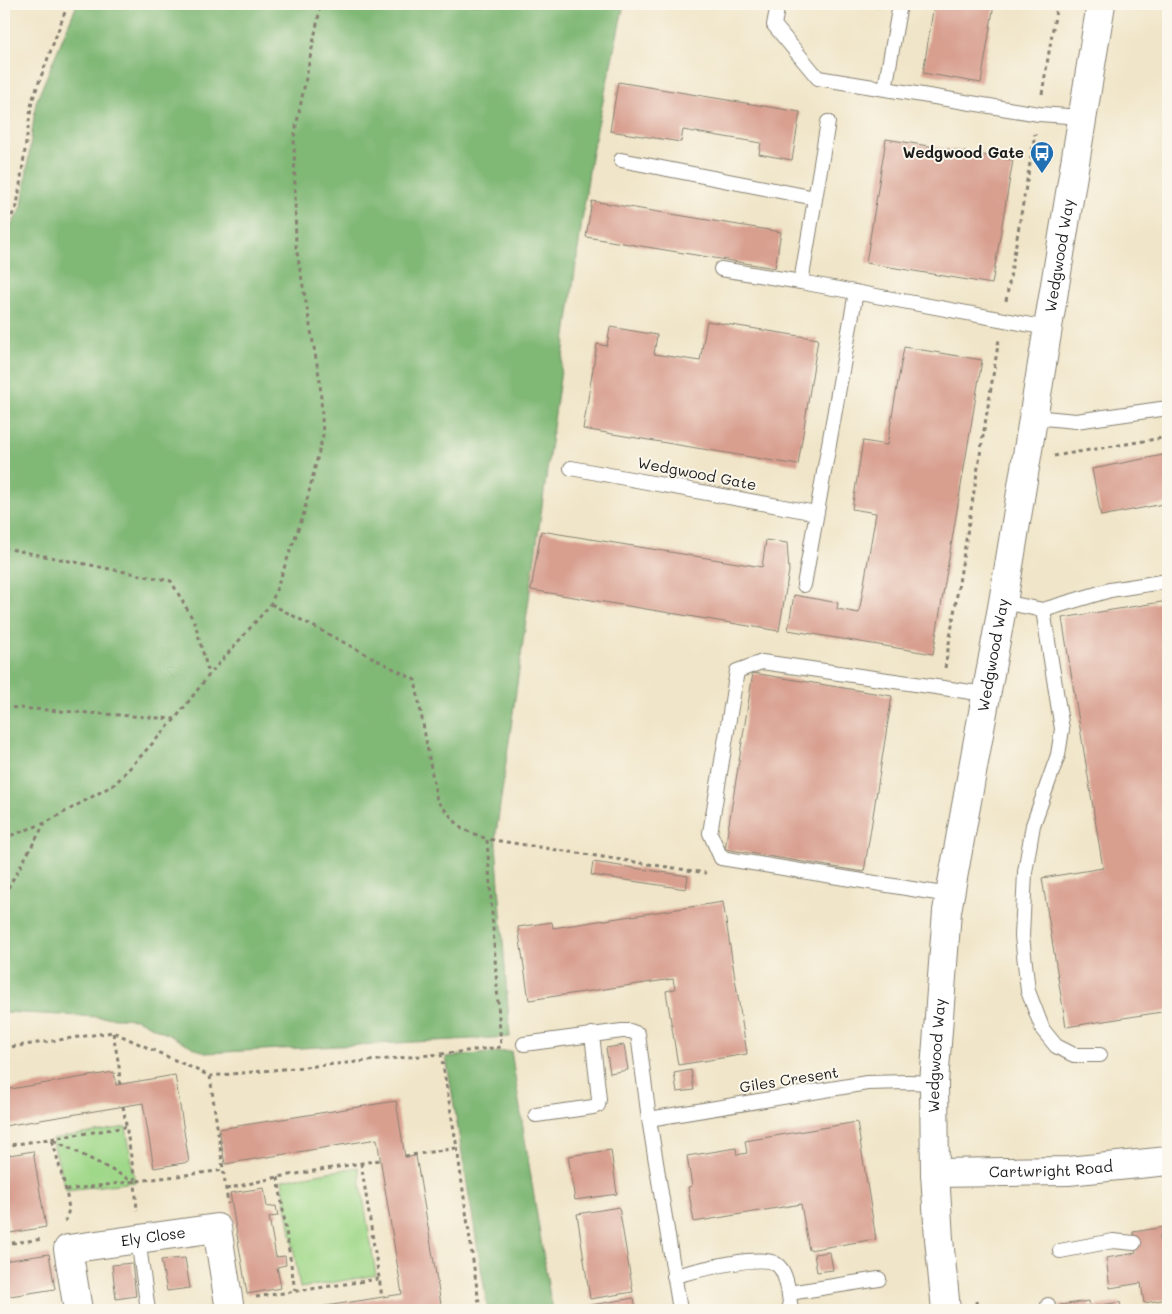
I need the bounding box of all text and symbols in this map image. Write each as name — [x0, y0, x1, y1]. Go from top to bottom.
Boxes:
bus stop icon: Wedgwood Gate — [1029, 140, 1055, 174]
place label: Wedgwood Gate — [903, 142, 1024, 162]
street label: Wedgwood Way — [1040, 197, 1078, 314]
street label: Wedgwood Gate — [636, 452, 758, 494]
street label: Wedgwood Way — [972, 597, 1012, 713]
street label: Wedgwood Way — [923, 997, 949, 1113]
street label: Giles Cresent — [738, 1061, 840, 1097]
street label: Cartwright Road — [989, 1156, 1114, 1181]
street label: Ely Close — [120, 1222, 187, 1250]

